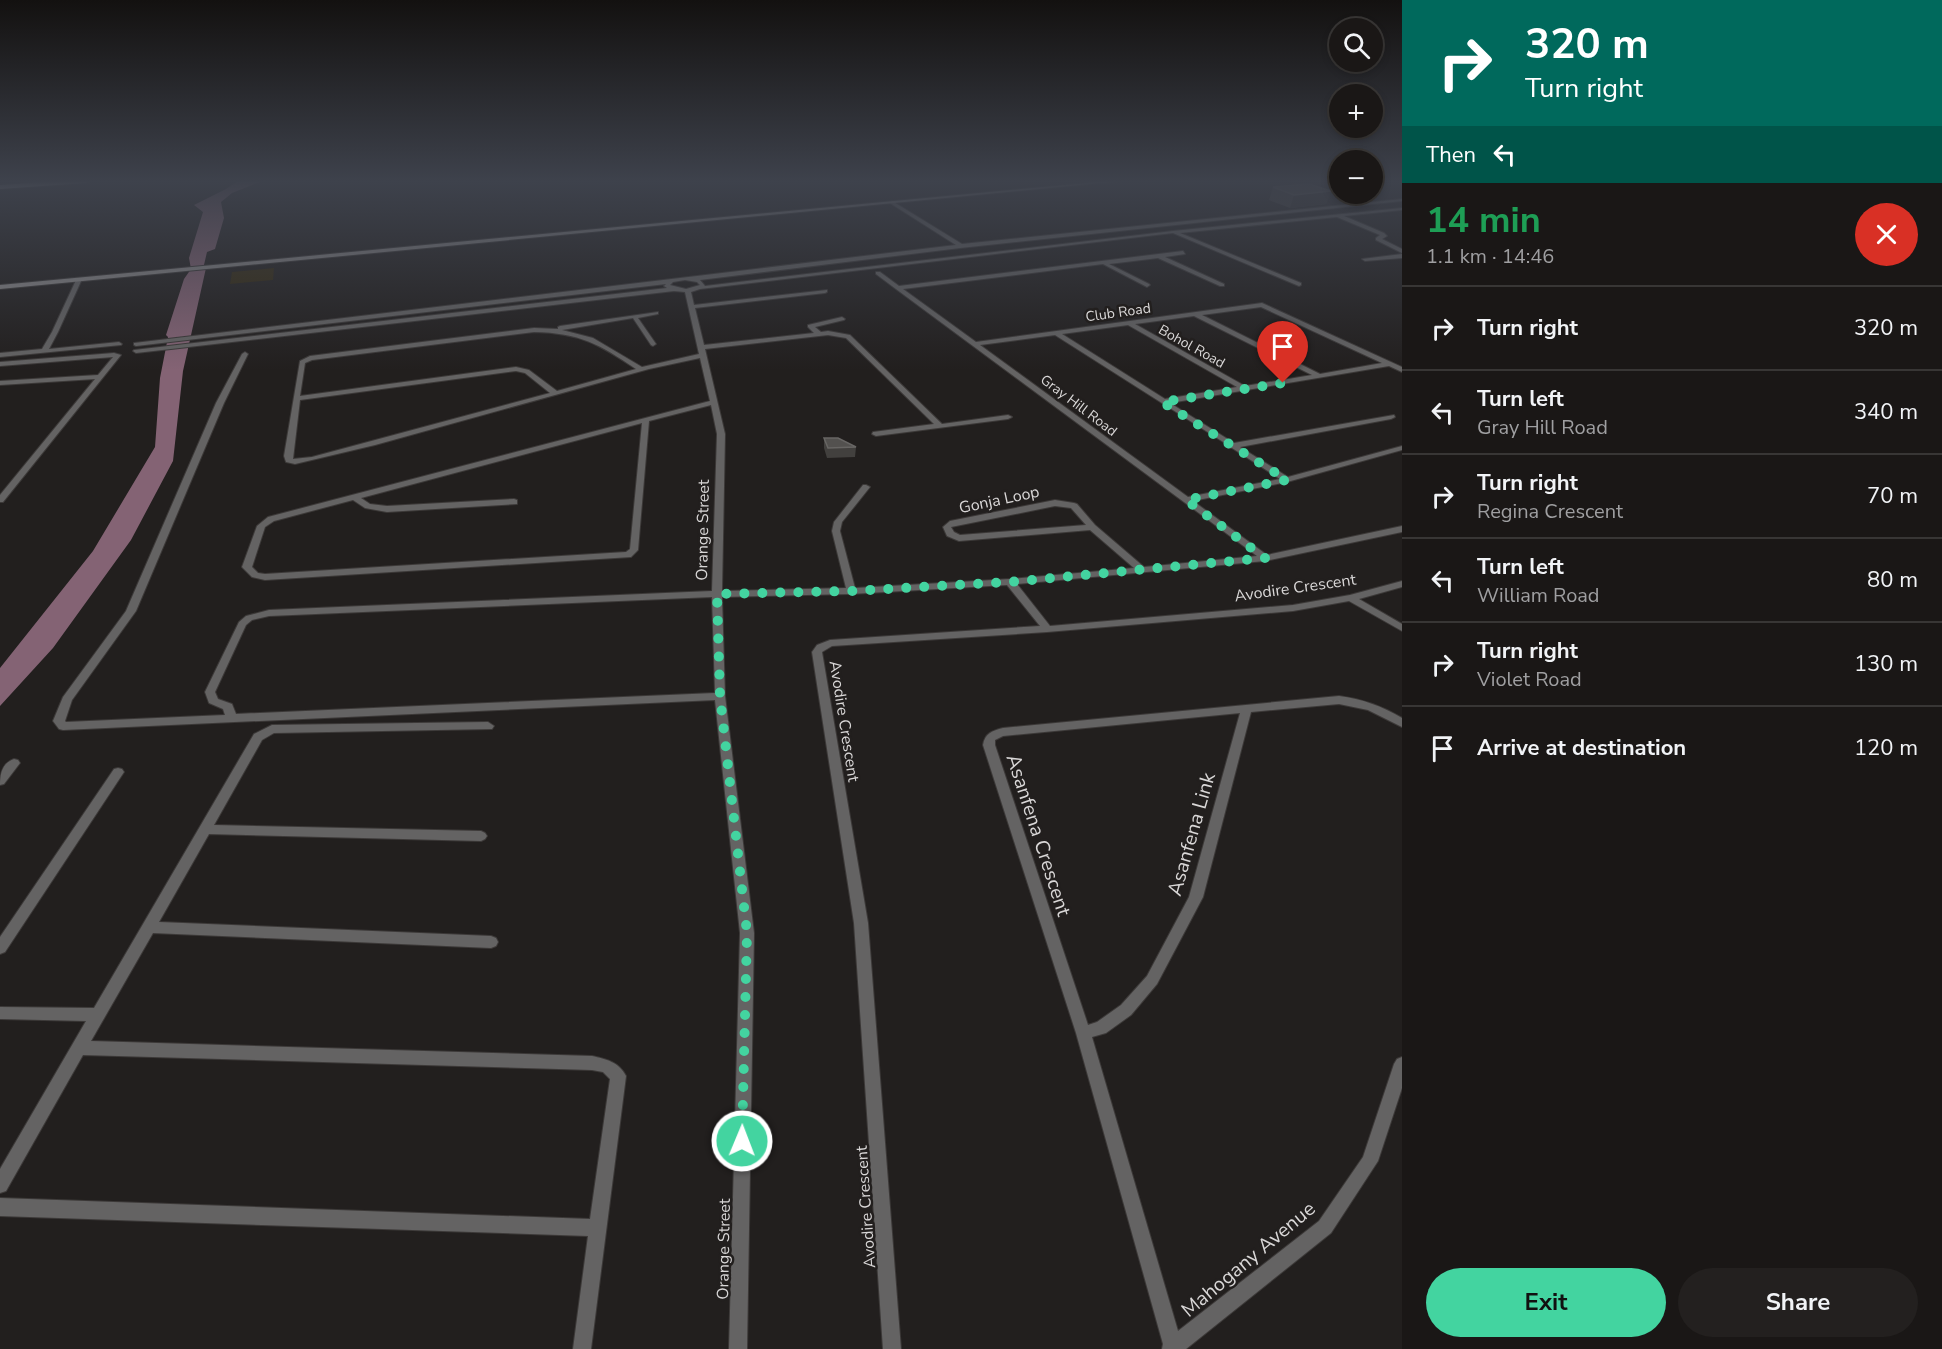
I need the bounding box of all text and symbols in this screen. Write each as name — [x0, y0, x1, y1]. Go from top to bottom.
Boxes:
text: 320 m — [1525, 16, 1649, 73]
map controls — [1329, 18, 1383, 204]
button: search — [1329, 18, 1383, 72]
icon: right — [1426, 24, 1504, 102]
text: Turn right — [1525, 70, 1643, 107]
button: + — [1329, 84, 1383, 138]
icon: left — [1488, 138, 1521, 171]
text: Then — [1426, 140, 1476, 170]
button: − — [1329, 150, 1383, 204]
text: 14 min — [1426, 196, 1541, 245]
button: close — [1855, 203, 1918, 266]
text: 1.1 km · 14:46 — [1426, 243, 1554, 270]
street label: Club Road — [1084, 299, 1152, 326]
icon: right — [1426, 312, 1459, 345]
text: Turn right — [1477, 313, 1578, 343]
text: 320 m — [1854, 313, 1918, 343]
street label: Bohol Road — [1155, 320, 1228, 373]
pin — [1257, 321, 1308, 383]
icon: arrive — [1266, 330, 1299, 363]
street label: Gray Hill Road — [1036, 370, 1121, 441]
text: Turn left — [1477, 384, 1564, 414]
icon: left — [1426, 396, 1459, 429]
text: 340 m — [1854, 397, 1918, 427]
text: Gray Hill Road — [1477, 414, 1608, 441]
text: Turn right — [1477, 468, 1578, 498]
street label: Orange Street — [691, 479, 715, 581]
icon: right — [1426, 480, 1459, 513]
street label: Gonja Loop — [957, 481, 1041, 519]
text: 70 m — [1867, 481, 1918, 511]
text: Regina Crescent — [1477, 498, 1623, 525]
text: Turn left — [1477, 552, 1564, 582]
icon: left — [1426, 564, 1459, 597]
text: 80 m — [1867, 565, 1918, 595]
street label: Avodire Crescent — [1233, 569, 1358, 607]
text: William Road — [1477, 582, 1600, 609]
text: Turn right — [1477, 636, 1578, 666]
icon: right — [1426, 648, 1459, 681]
text: 130 m — [1854, 649, 1918, 679]
street label: Avodire Crescent — [824, 659, 865, 784]
text: Violet Road — [1477, 666, 1582, 693]
icon: arrive — [1426, 732, 1459, 765]
text: Arrive at destination — [1477, 733, 1686, 763]
text: 120 m — [1854, 733, 1918, 763]
street label: Asanfena Crescent — [1000, 751, 1078, 921]
street label: Asanfena Link — [1161, 768, 1222, 899]
position arrow — [710, 1109, 774, 1173]
street label: Avodire Crescent — [851, 1145, 881, 1269]
street label: Mahogany Avenue — [1176, 1195, 1321, 1323]
street label: Orange Street — [712, 1198, 736, 1300]
button: Exit — [1426, 1268, 1666, 1337]
button: Share — [1678, 1268, 1918, 1337]

